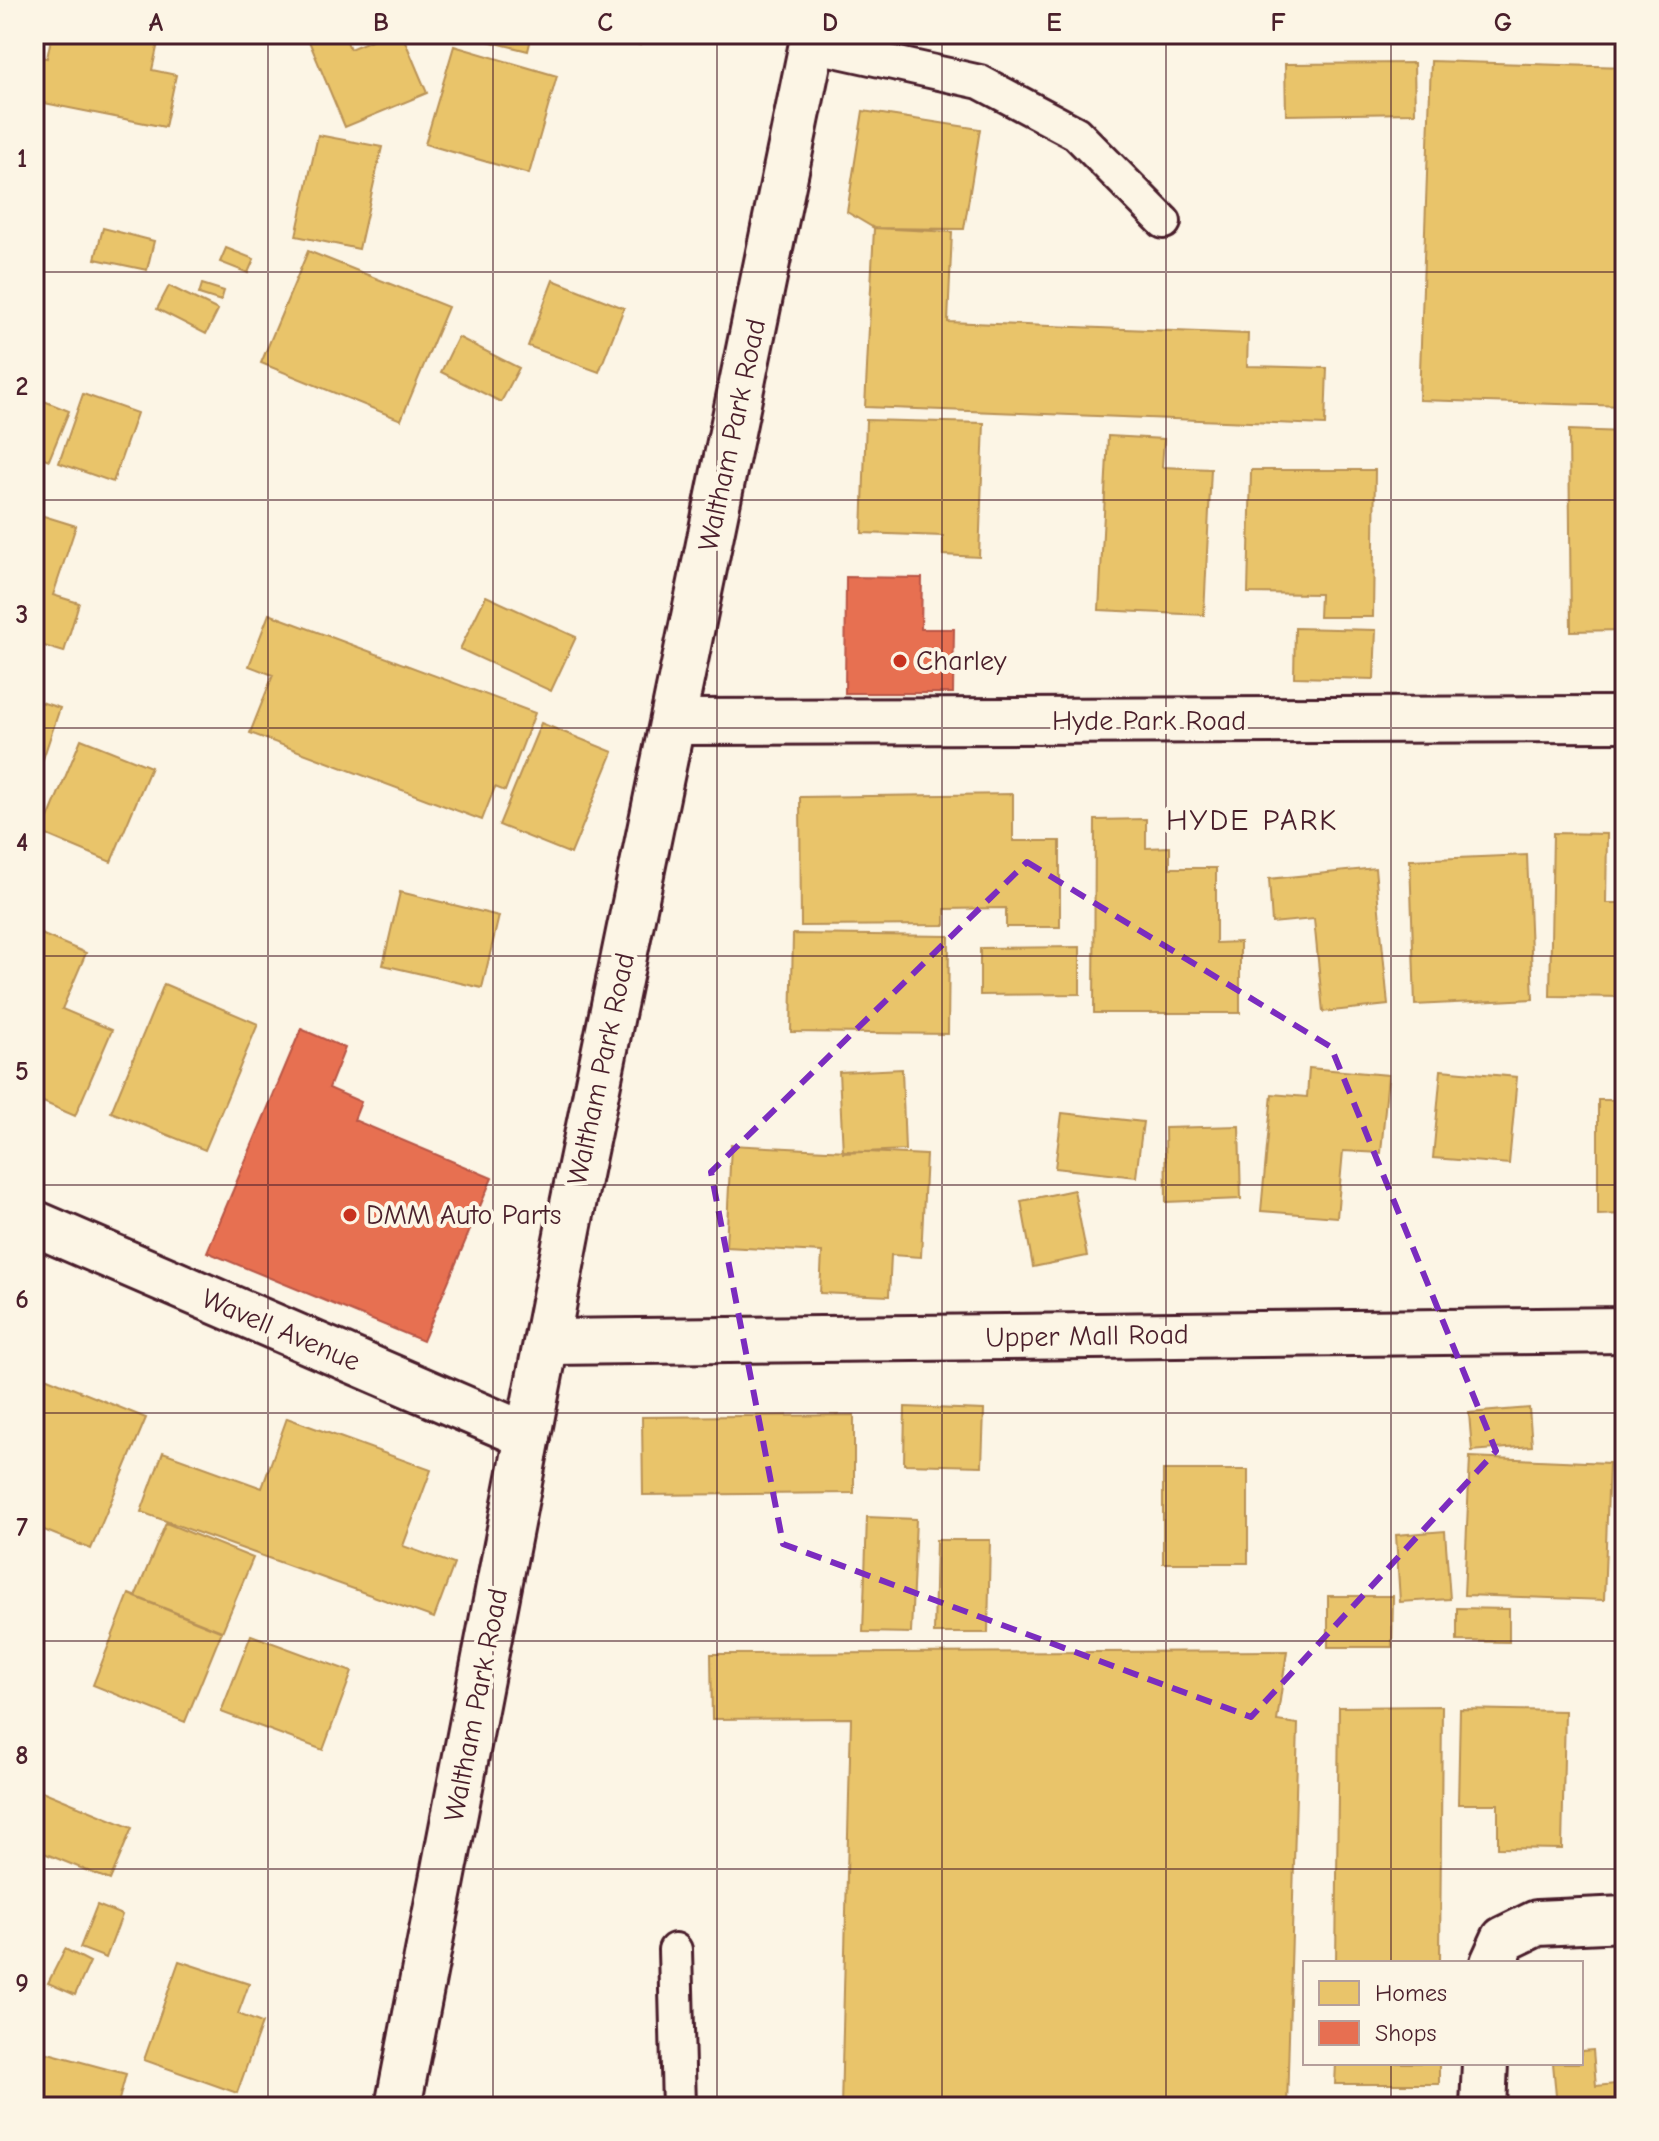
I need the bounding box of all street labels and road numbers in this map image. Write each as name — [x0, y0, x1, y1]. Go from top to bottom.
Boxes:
street label: Waltham Park Road — [692, 316, 772, 554]
street label: Hyde Park Road — [1052, 705, 1246, 737]
street label: Waltham Park Road — [561, 950, 641, 1188]
street label: Wavell Avenue — [197, 1282, 365, 1378]
street label: Upper Mall Road — [985, 1318, 1189, 1354]
street label: Waltham Park Road — [438, 1586, 514, 1824]

